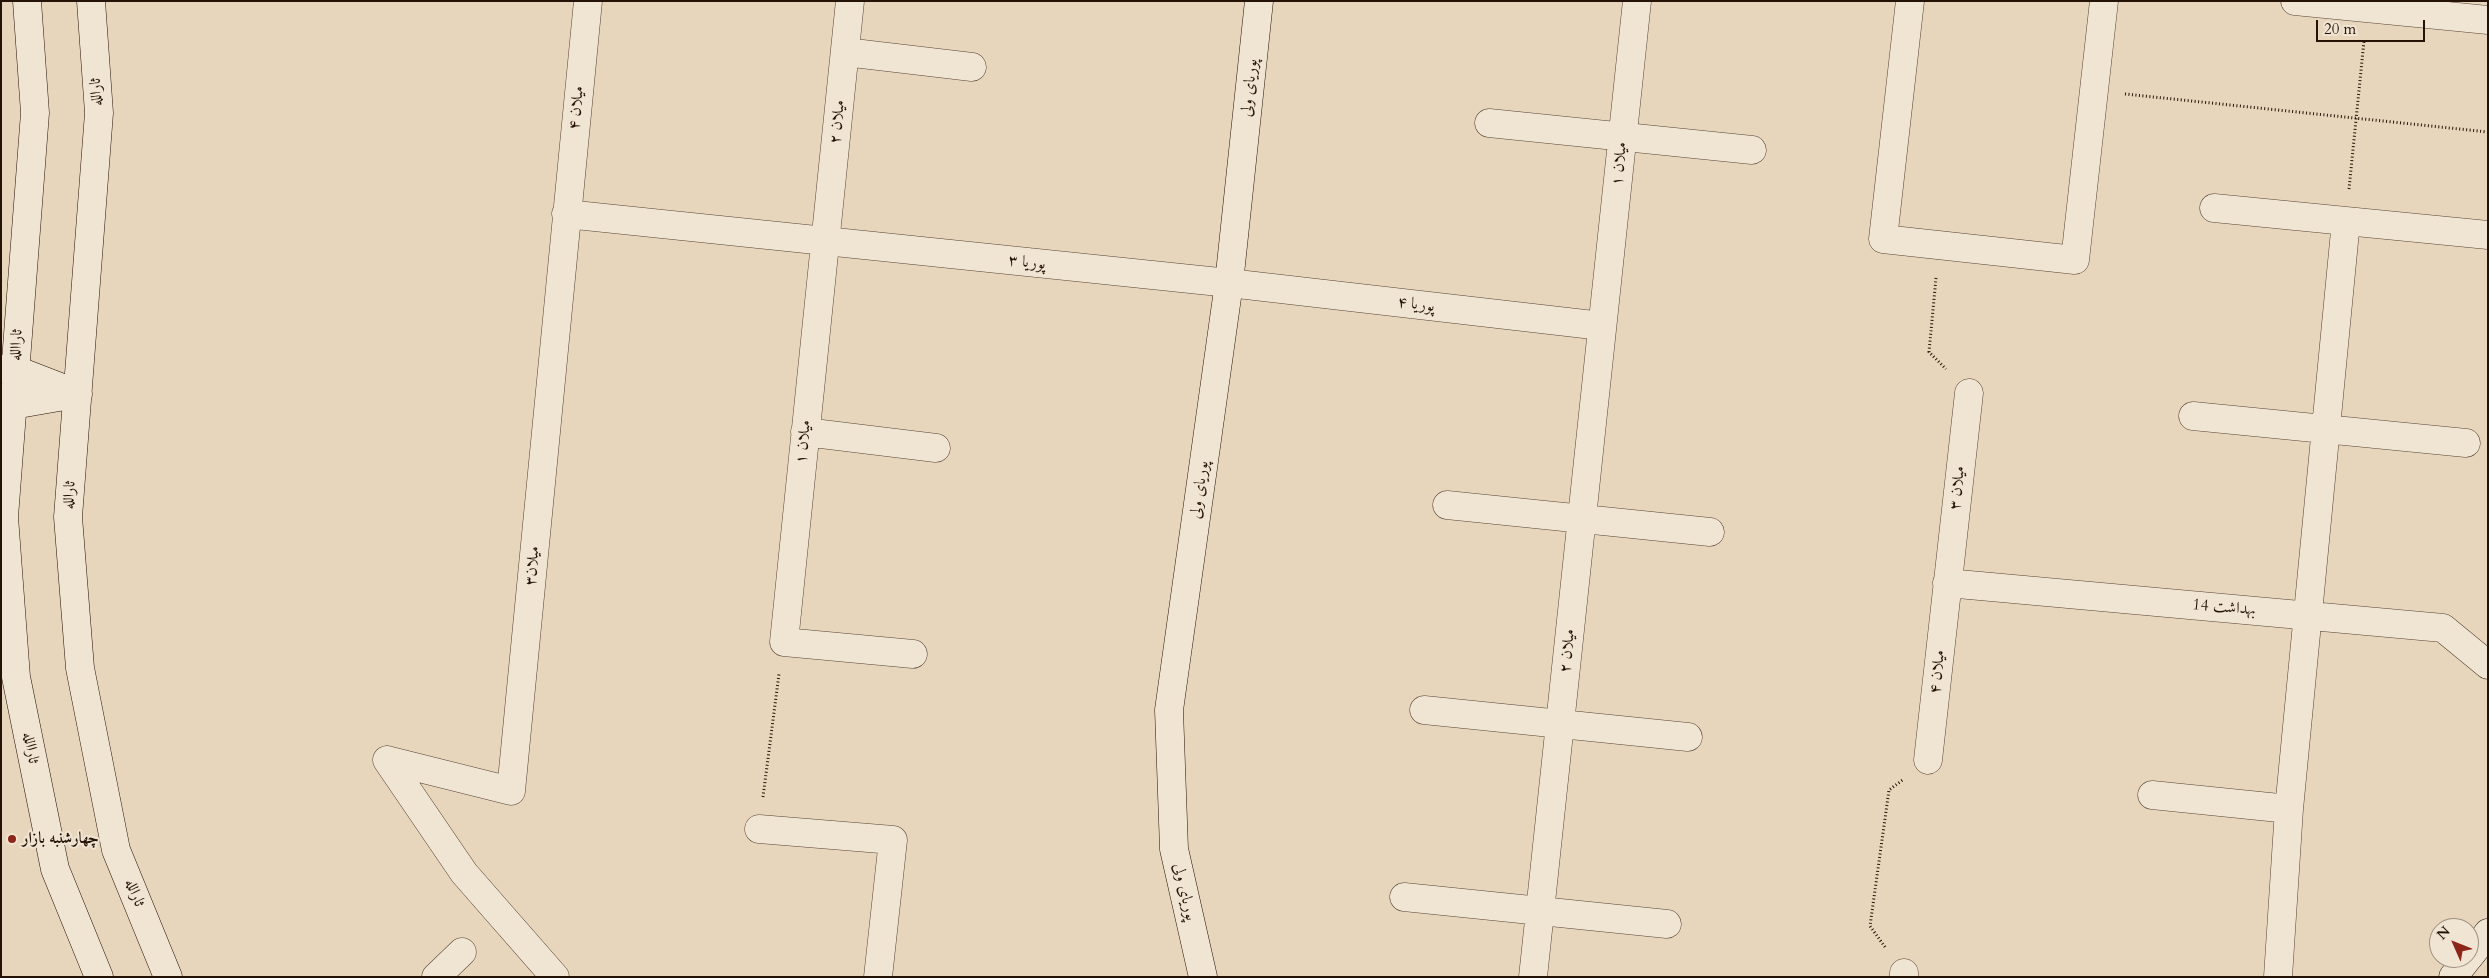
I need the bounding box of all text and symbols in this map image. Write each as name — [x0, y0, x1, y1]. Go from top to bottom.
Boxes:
scale bar — [2319, 10, 2428, 42]
text: 20 m — [2324, 19, 2356, 39]
street label: پوریای ولی — [1237, 58, 1263, 118]
street label: ثارالله — [86, 77, 108, 107]
street label: میلان ۴ — [565, 85, 589, 131]
street label: میلان ۲ — [826, 99, 850, 145]
street label: میلان ۱ — [1608, 141, 1632, 187]
street label: پوریا ۳ — [1007, 252, 1047, 274]
street label: پوریا ۴ — [1396, 293, 1436, 317]
street label: ثاراالله — [6, 328, 28, 362]
street label: میلان ۱ — [792, 419, 816, 465]
street label: پوریای ولی — [1186, 460, 1214, 520]
street label: میلان ۳ — [1946, 465, 1970, 511]
street label: ثارالله — [59, 480, 81, 510]
street label: میلان۳ — [522, 545, 544, 587]
street label: بهداشت 14 — [2192, 596, 2256, 620]
street label: میلان ۲ — [1556, 628, 1580, 674]
street label: میلان ۴ — [1926, 649, 1950, 695]
street label: ثاراالله — [18, 731, 42, 765]
place label: چهارشنبه بازار — [22, 829, 99, 849]
marker: چهارشنبه بازار — [6, 833, 18, 845]
street label: پوریای ولی — [1168, 862, 1200, 922]
street label: ثارالله — [120, 876, 148, 910]
north arrow — [2429, 918, 2479, 968]
text: N — [2433, 922, 2455, 944]

